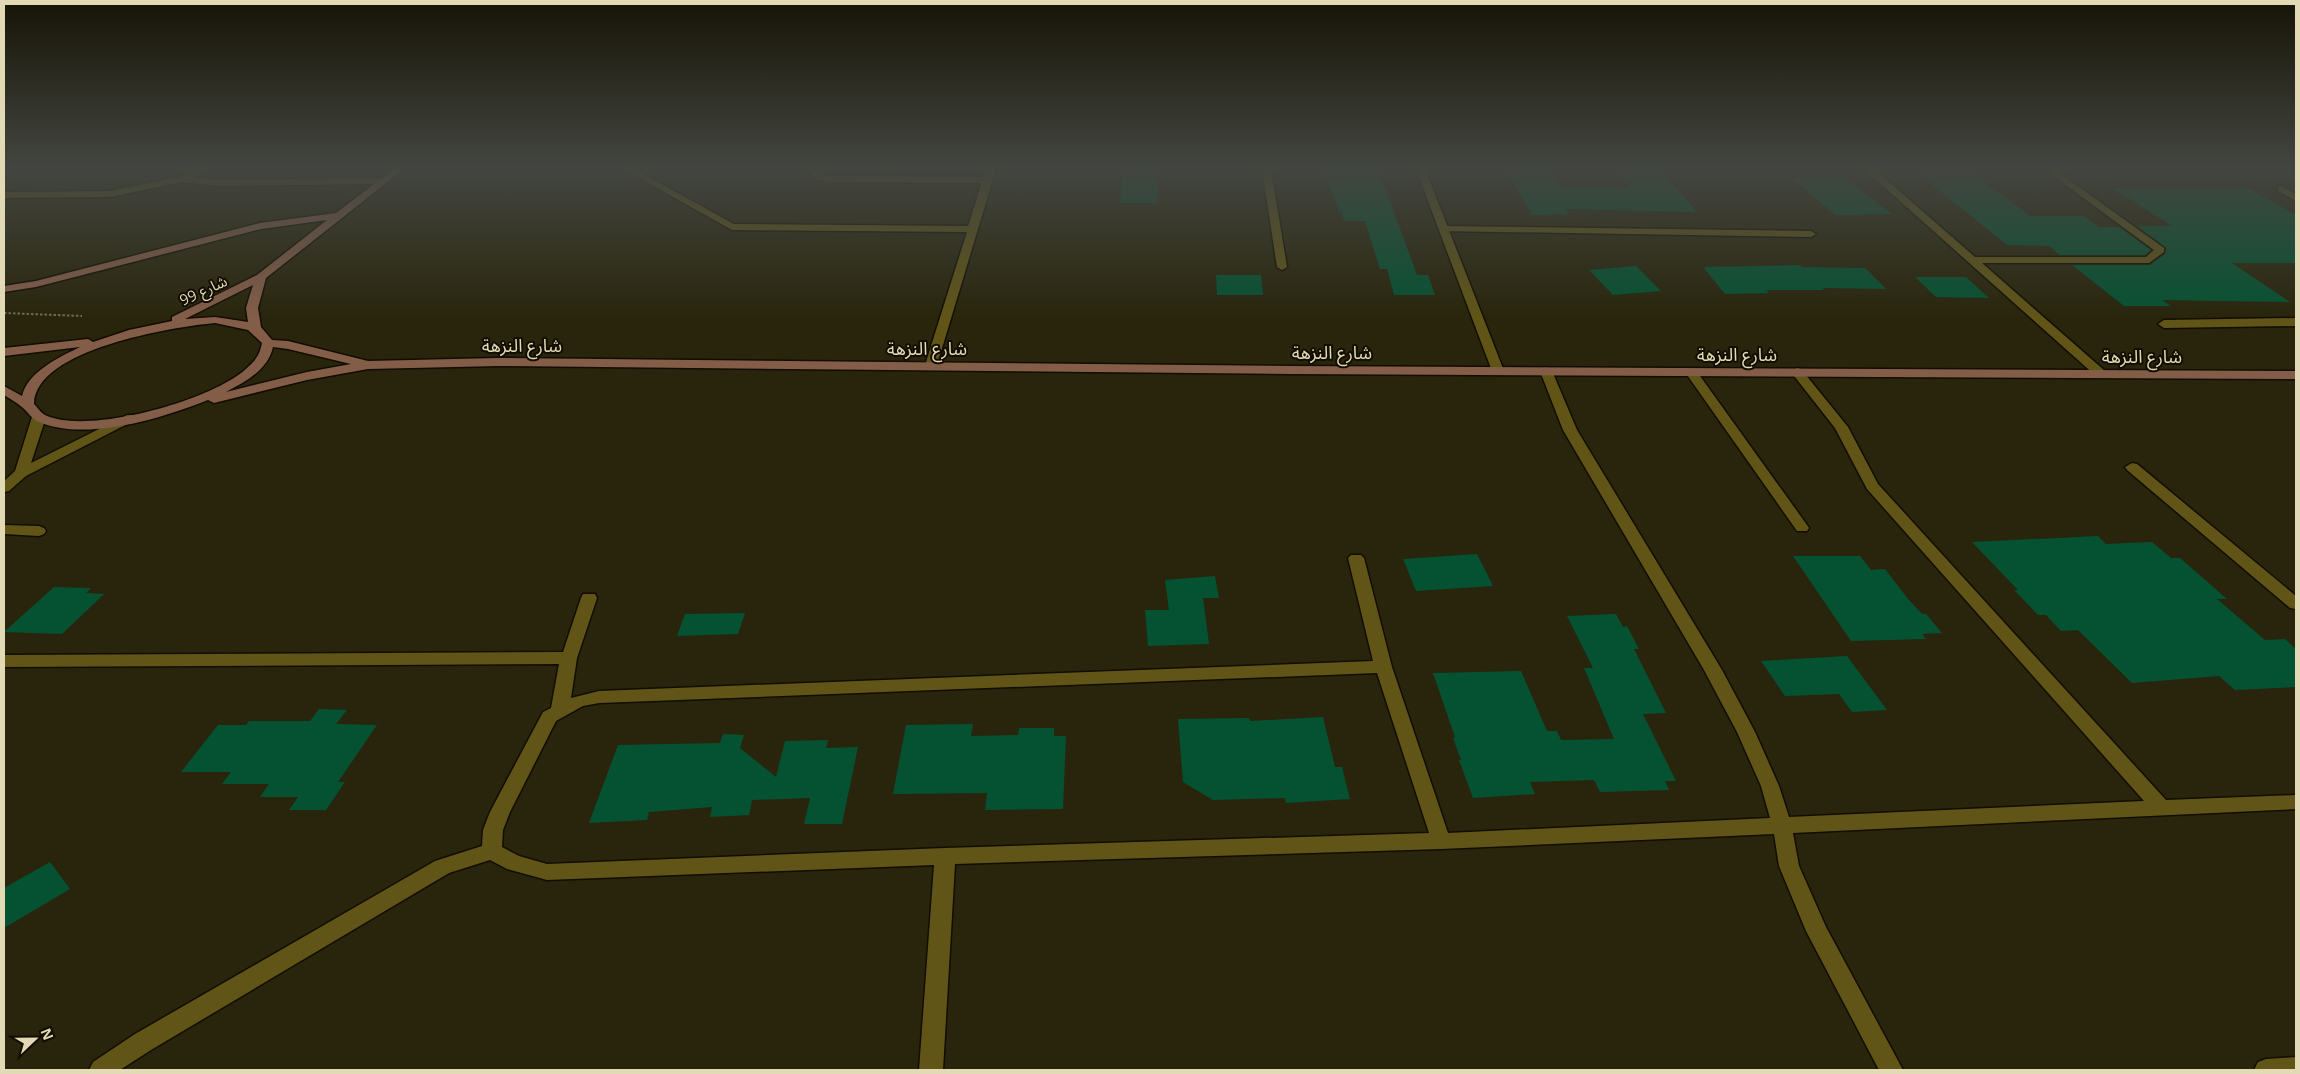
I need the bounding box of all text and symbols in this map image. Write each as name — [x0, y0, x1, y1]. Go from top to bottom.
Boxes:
street label: شارع 99 — [176, 270, 231, 312]
street label: شارع النزهة — [482, 333, 562, 360]
street label: شارع النزهة — [887, 336, 967, 363]
street label: شارع النزهة — [1292, 340, 1372, 367]
street label: شارع النزهة — [1697, 342, 1777, 369]
street label: شارع النزهة — [2102, 344, 2182, 371]
north arrow — [10, 1014, 60, 1064]
text: N — [37, 1025, 58, 1043]

